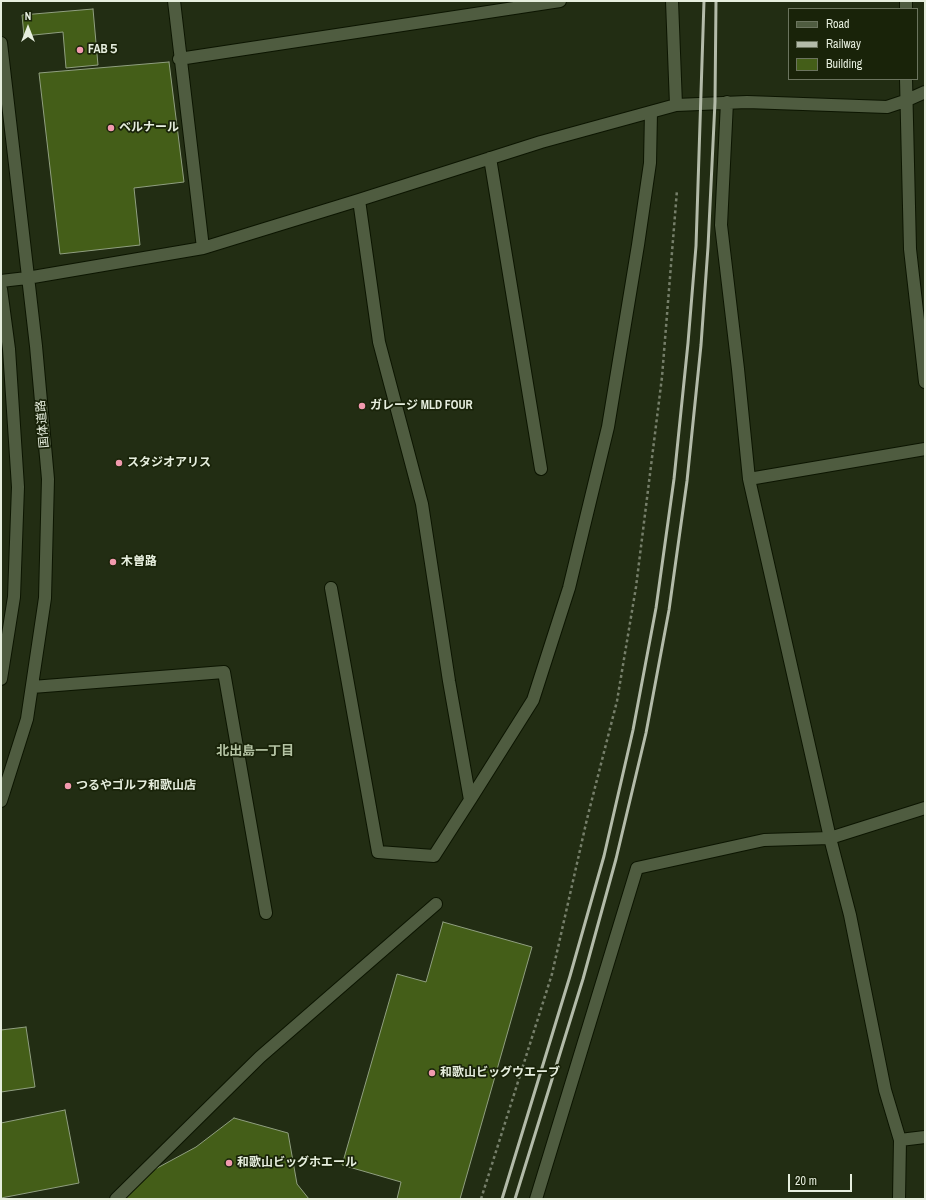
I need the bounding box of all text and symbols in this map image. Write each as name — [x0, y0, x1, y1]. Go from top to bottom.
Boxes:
north arrow — [8, 8, 48, 48]
legend — [788, 8, 918, 80]
text: N — [25, 9, 31, 23]
text: Road — [826, 16, 850, 32]
text: Railway — [826, 36, 861, 52]
place label: FAB５ — [88, 43, 120, 57]
marker: FAB５ — [75, 45, 85, 55]
text: Building — [826, 56, 862, 72]
place label: ベルナール — [119, 121, 179, 135]
marker: ベルナール — [106, 123, 116, 133]
street label: 国体道路 — [34, 399, 52, 449]
place label: ガレージ MLD FOUR — [370, 399, 473, 413]
marker: ガレージ MLD FOUR — [357, 401, 367, 411]
place label: スタジオアリス — [127, 456, 211, 470]
marker: スタジオアリス — [114, 458, 124, 468]
place label: 木曽路 — [121, 555, 157, 569]
marker: 木曽路 — [108, 557, 118, 567]
district label: 北出島一丁目 — [216, 744, 294, 760]
place label: つるやゴルフ和歌山店 — [76, 779, 196, 793]
marker: つるやゴルフ和歌山店 — [63, 781, 73, 791]
place label: 和歌山ビッグウエーブ — [440, 1066, 560, 1080]
marker: 和歌山ビッグウエーブ — [427, 1068, 437, 1078]
place label: 和歌山ビッグホエール — [237, 1156, 357, 1170]
marker: 和歌山ビッグホエール — [224, 1158, 234, 1168]
scale bar — [790, 1166, 854, 1192]
text: 20 m — [795, 1173, 817, 1189]

